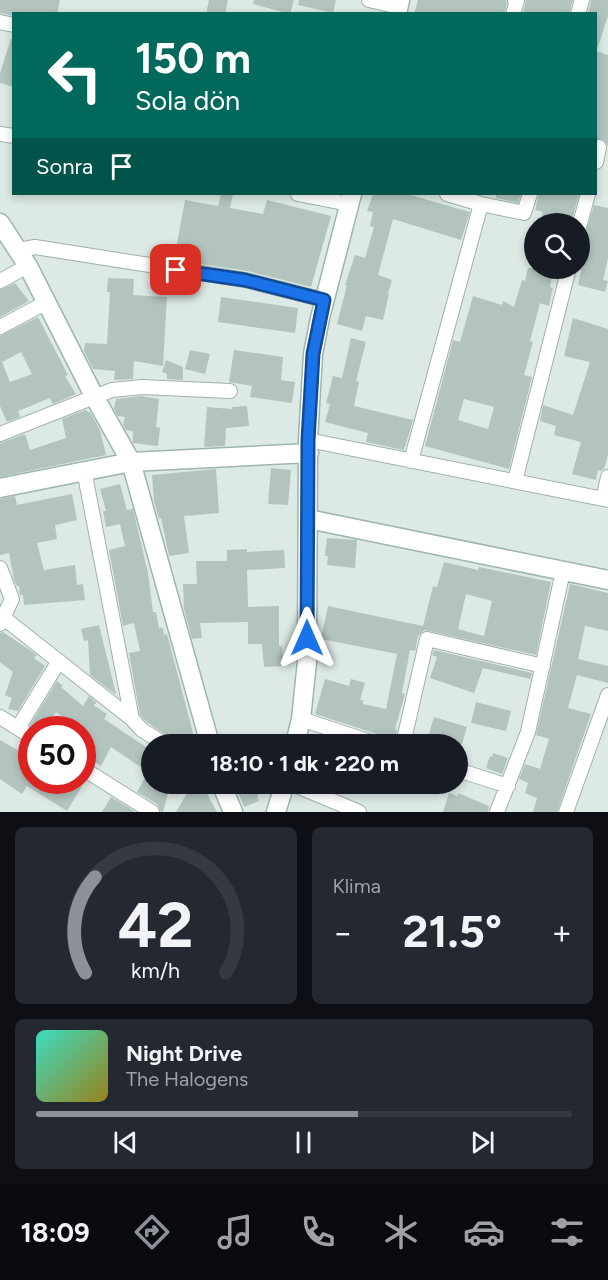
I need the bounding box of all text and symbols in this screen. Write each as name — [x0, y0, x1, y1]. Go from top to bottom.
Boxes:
text: 150 m — [135, 33, 251, 84]
icon: left — [36, 36, 114, 114]
text: Sola dön — [135, 84, 240, 117]
icon: arrive — [105, 150, 138, 183]
text: Sonra — [36, 153, 93, 180]
map controls — [524, 213, 590, 279]
button: search — [524, 213, 590, 279]
pin — [150, 244, 201, 295]
icon: arrive — [159, 253, 192, 286]
position arrow — [275, 606, 339, 670]
speed limit sign: 50 — [18, 716, 96, 794]
text: 18:10 · 1 dk · 220 m — [210, 750, 399, 777]
text: Klima — [333, 874, 381, 898]
text: 42 — [118, 888, 194, 963]
text: 21.5° — [403, 904, 502, 958]
text: − — [333, 913, 353, 952]
text: + — [551, 913, 572, 952]
text: km/h — [131, 958, 180, 983]
text: Night Drive — [126, 1040, 242, 1067]
text: The Halogens — [126, 1067, 248, 1091]
icon: previous — [109, 1126, 142, 1159]
icon: pause — [287, 1126, 320, 1159]
icon: next — [466, 1126, 499, 1159]
icon: directions — [131, 1211, 173, 1253]
icon: music — [214, 1211, 256, 1253]
icon: phone — [297, 1211, 339, 1253]
icon: climate — [380, 1211, 422, 1253]
icon: car — [463, 1211, 505, 1253]
icon: filters — [546, 1211, 588, 1253]
text: 18:09 — [20, 1216, 90, 1249]

